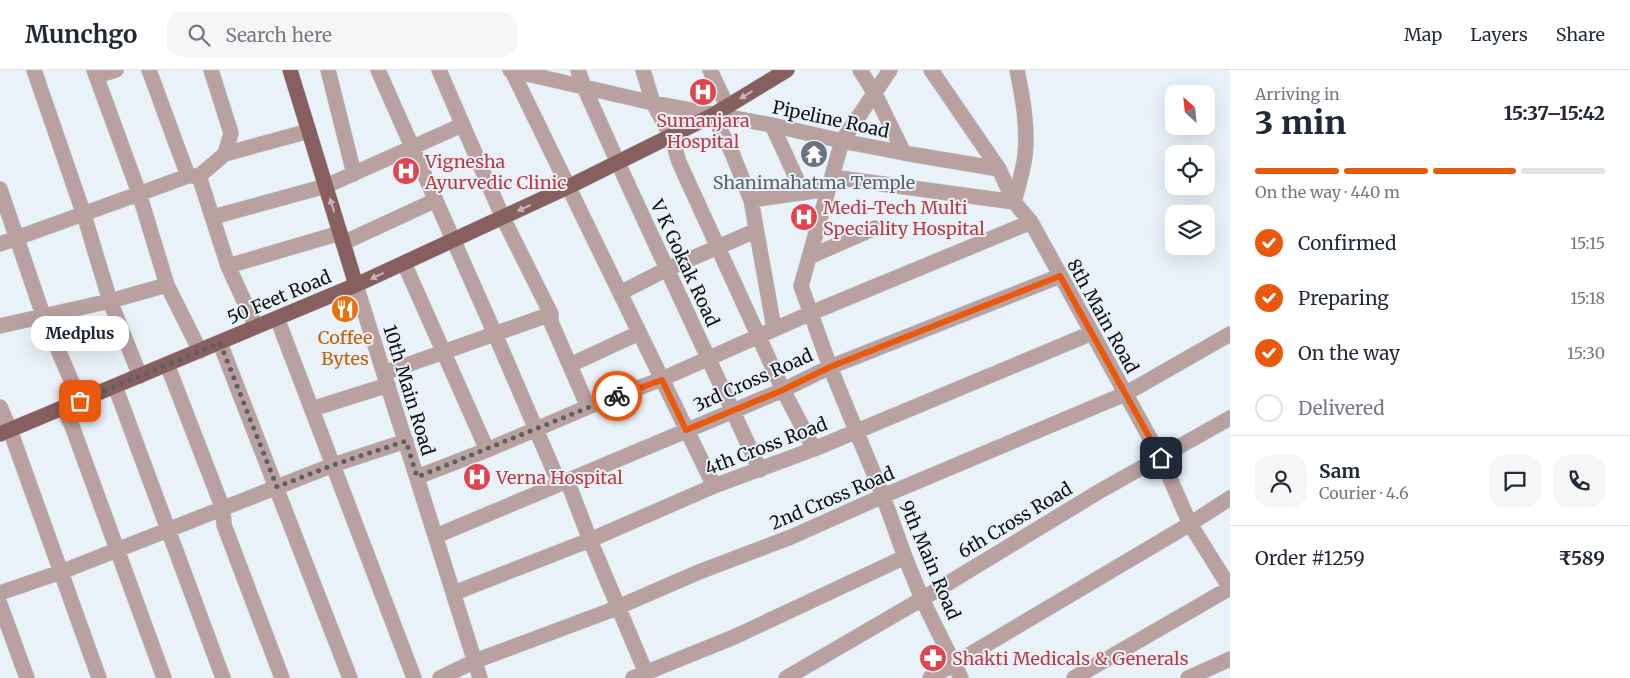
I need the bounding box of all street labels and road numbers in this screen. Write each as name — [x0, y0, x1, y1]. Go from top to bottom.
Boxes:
street label: Pipeline Road — [771, 95, 892, 143]
street label: V K Gokak Road — [645, 195, 725, 330]
street label: 8th Main Road — [1062, 255, 1144, 377]
street label: 50 Feet Road — [224, 265, 335, 329]
street label: 10th Main Road — [378, 322, 440, 458]
street label: 3rd Cross Road — [690, 343, 816, 417]
street label: 4th Cross Road — [702, 412, 831, 480]
street label: 2nd Cross Road — [766, 461, 898, 535]
street label: 6th Cross Road — [954, 477, 1076, 563]
street label: 9th Main Road — [895, 497, 966, 623]

